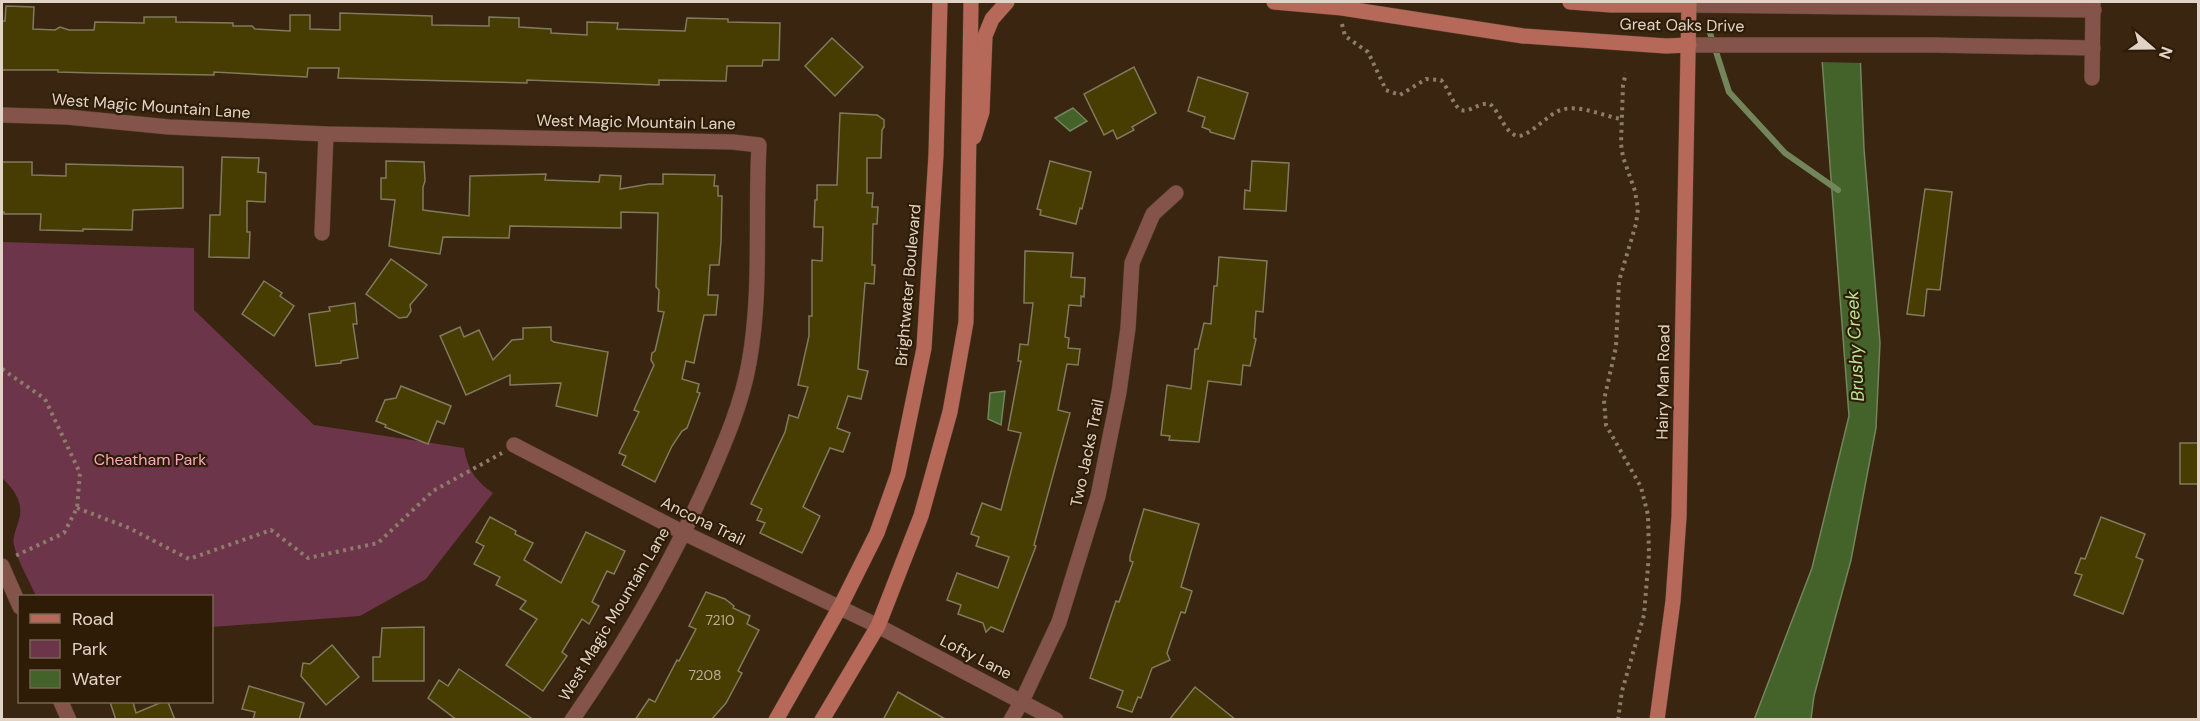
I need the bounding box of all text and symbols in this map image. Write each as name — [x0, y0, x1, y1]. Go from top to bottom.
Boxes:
street label: Great Oaks Drive — [1619, 13, 1745, 37]
north arrow — [2122, 18, 2182, 78]
text: N — [2154, 44, 2177, 62]
street label: West Magic Mountain Lane — [51, 89, 251, 123]
street label: West Magic Mountain Lane — [536, 110, 736, 134]
street label: Brightwater Boulevard — [890, 203, 926, 367]
water label: Brushy Creek — [1840, 289, 1870, 402]
street label: Hairy Man Road — [1651, 324, 1675, 440]
street label: Two Jacks Trail — [1065, 397, 1109, 509]
park label: Cheatham Park — [94, 449, 206, 470]
street label: Ancona Trail — [658, 492, 748, 550]
street label: West Magic Mountain Lane — [554, 523, 674, 705]
legend — [18, 595, 213, 703]
text: Road — [72, 607, 114, 631]
house number: 7210 — [705, 611, 735, 629]
street label: Lofty Lane — [937, 630, 1015, 684]
text: Park — [72, 637, 108, 661]
house number: 7208 — [688, 666, 722, 684]
text: Water — [72, 667, 122, 691]

